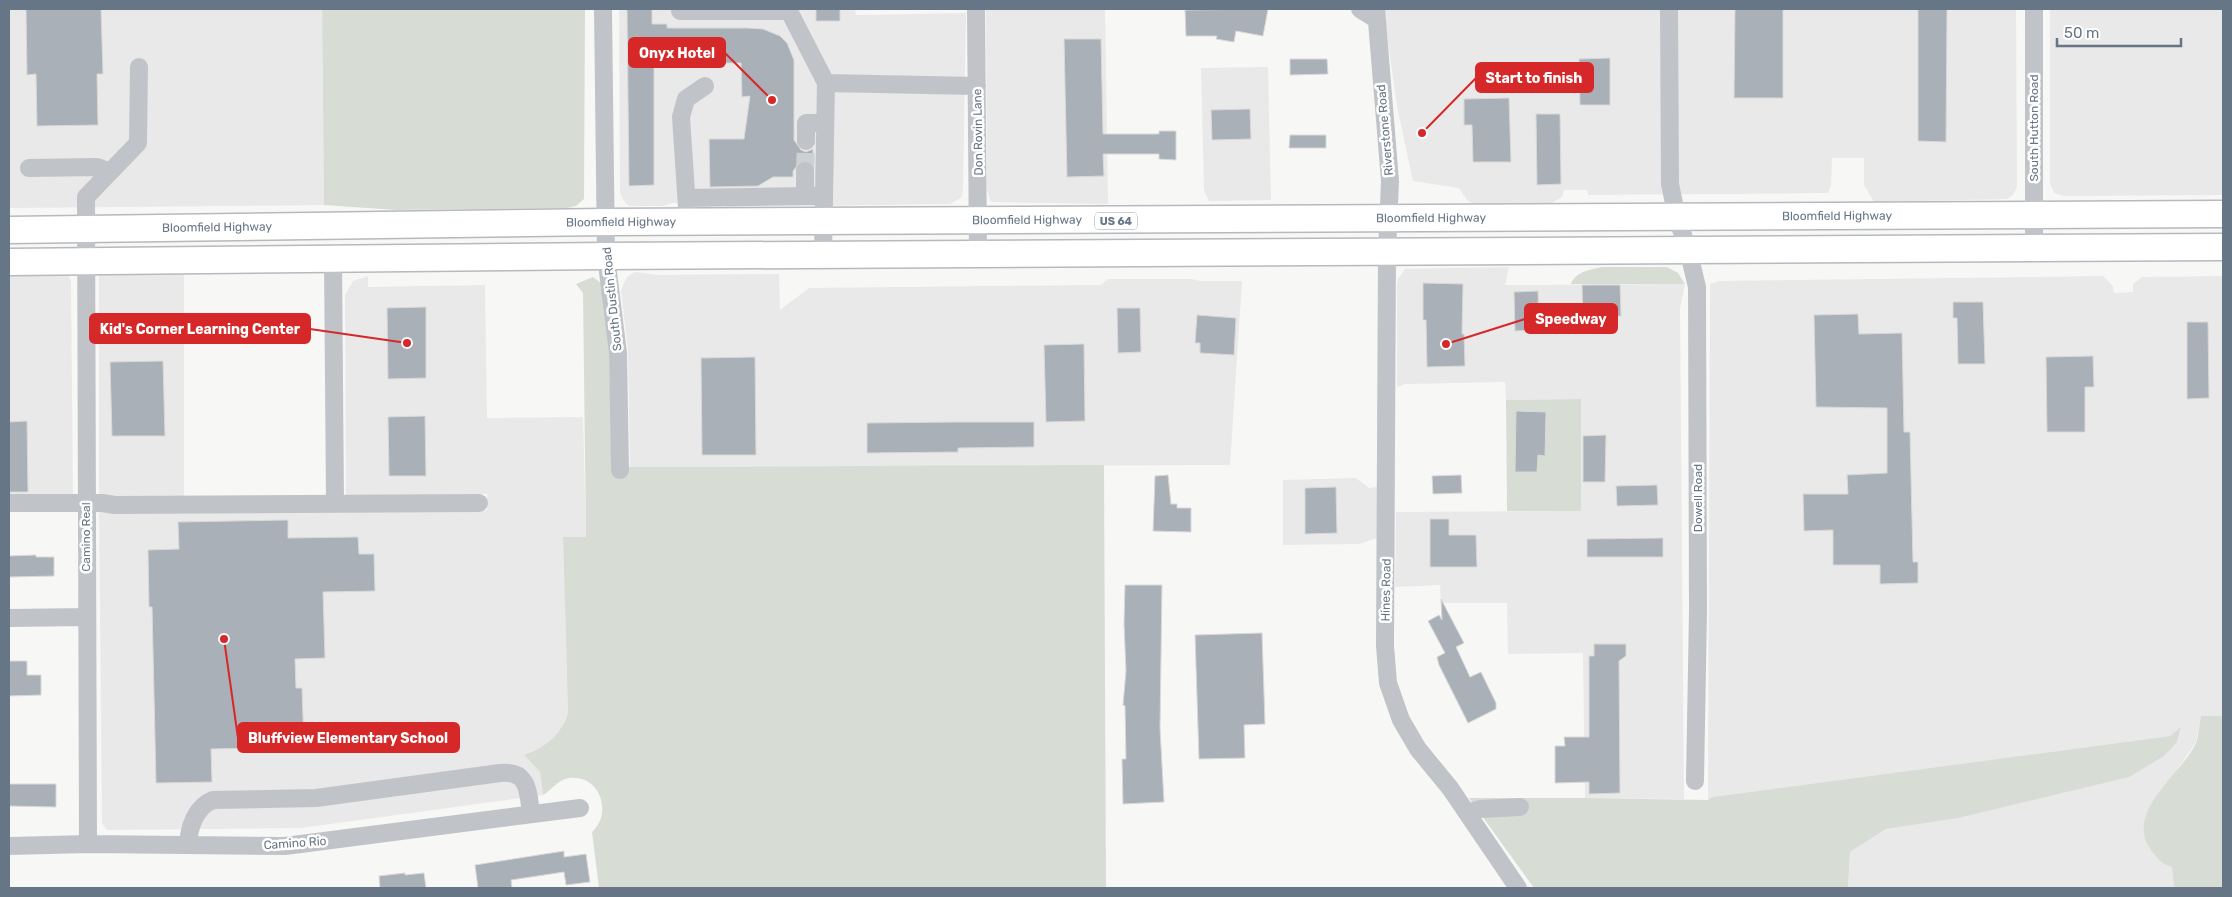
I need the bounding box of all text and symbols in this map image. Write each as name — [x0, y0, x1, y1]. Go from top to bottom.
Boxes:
scale bar — [2057, 15, 2181, 47]
text: 50 m — [2064, 24, 2099, 42]
callout: Onyx Hotel — [629, 38, 725, 67]
text: Onyx Hotel — [639, 45, 715, 62]
callout: Start to finish — [1476, 63, 1593, 92]
text: Start to finish — [1486, 70, 1582, 87]
street label: South Hutton Road — [2027, 74, 2041, 182]
street label: Riverstone Road — [1374, 84, 1396, 176]
street label: Don Rovin Lane — [970, 88, 986, 176]
street label: Bloomfield Highway — [1782, 209, 1892, 223]
street label: Bloomfield Highway — [1376, 211, 1486, 225]
road number: US 64 — [1095, 212, 1137, 230]
street label: Bloomfield Highway — [972, 213, 1082, 227]
street label: Bloomfield Highway — [566, 215, 676, 230]
street label: Bloomfield Highway — [162, 219, 273, 235]
street label: South Dustin Road — [600, 246, 624, 352]
callout: Speedway — [1525, 304, 1617, 333]
text: Speedway — [1535, 311, 1607, 328]
callout: Kid's Corner Learning Center — [90, 314, 310, 343]
text: Kid's Corner Learning Center — [100, 321, 301, 338]
street label: Dowell Road — [1691, 464, 1705, 532]
street label: Camino Real — [79, 502, 93, 572]
street label: Hines Road — [1378, 558, 1394, 622]
callout: Bluffview Elementary School — [238, 723, 459, 752]
text: Bluffview Elementary School — [248, 730, 448, 747]
street label: Camino Rio — [263, 834, 327, 852]

